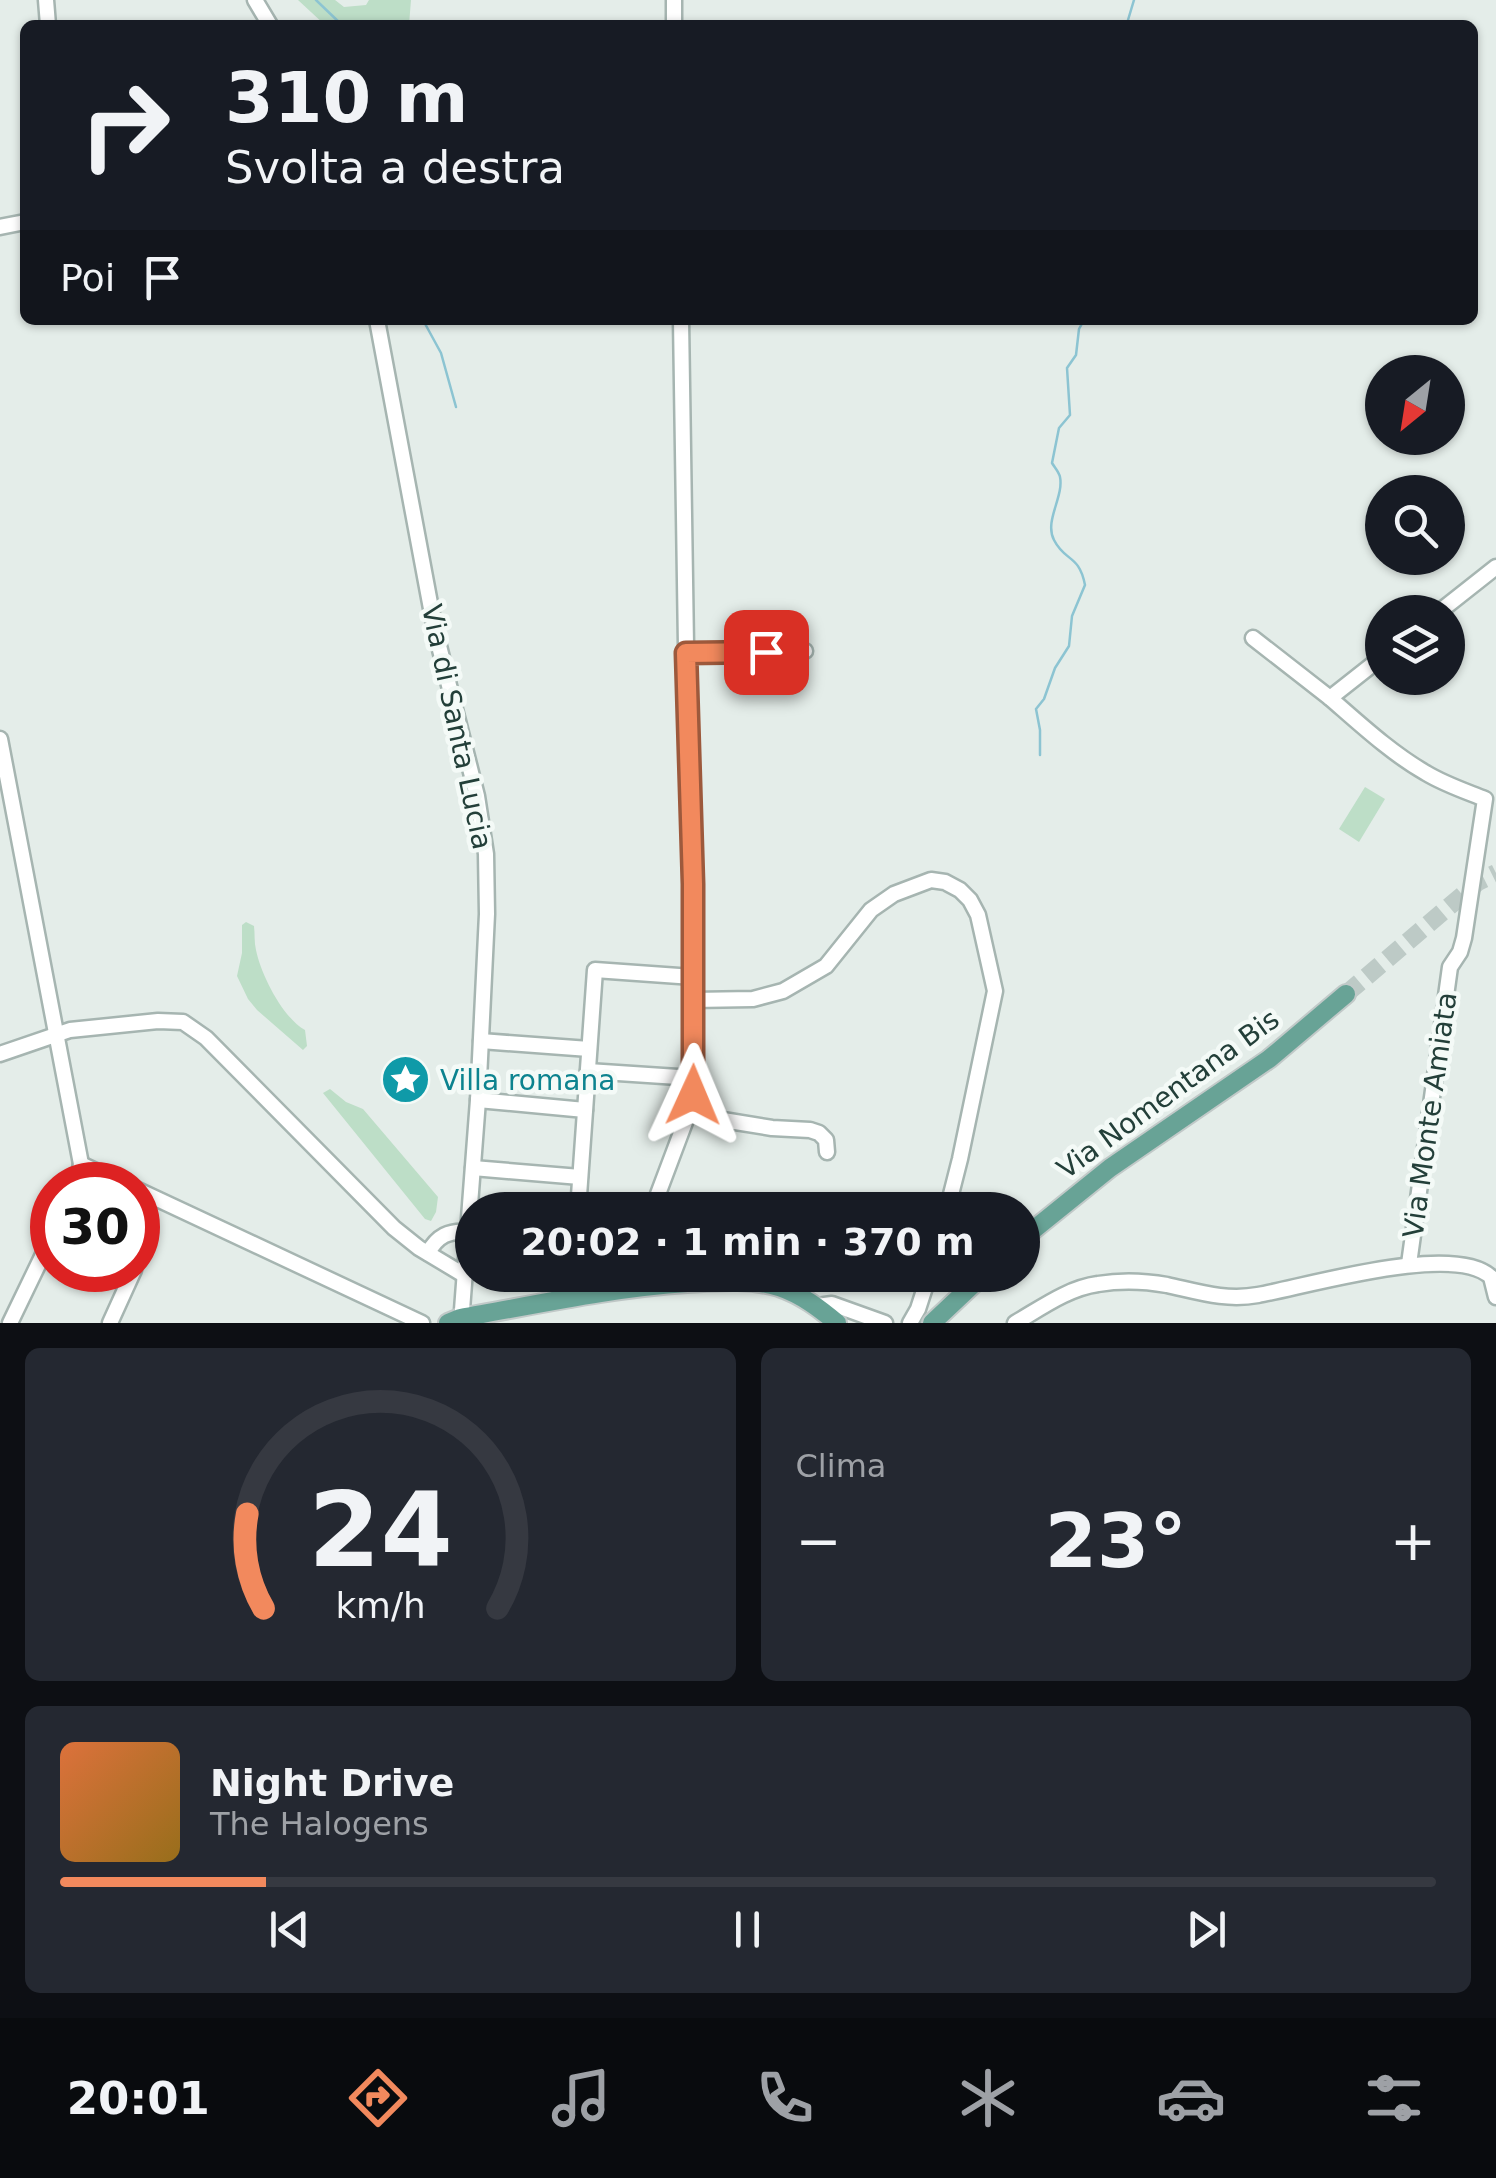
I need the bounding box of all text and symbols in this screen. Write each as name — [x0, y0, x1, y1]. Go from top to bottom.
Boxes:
text: 310 m — [225, 57, 468, 139]
icon: right — [60, 60, 190, 190]
text: Svolta a destra — [225, 141, 565, 194]
icon: arrive — [135, 250, 190, 305]
text: Poi — [60, 256, 115, 300]
north arrow — [1365, 355, 1465, 455]
map controls — [1365, 355, 1465, 695]
button: search — [1365, 475, 1465, 575]
button: layers — [1365, 595, 1465, 695]
street label: Via di Santa Lucia — [415, 601, 499, 853]
pin — [724, 610, 809, 695]
icon: arrive — [739, 625, 794, 680]
street label: Via Monte Amiata — [1396, 990, 1464, 1240]
street label: Via Nomentana Bis — [1051, 1002, 1285, 1186]
position arrow — [641, 1043, 745, 1147]
place icon: Villa romana — [379, 1054, 431, 1106]
place label: Villa romana — [440, 1064, 615, 1097]
speed limit sign: 30 — [30, 1162, 160, 1292]
text: 20:02 · 1 min · 370 m — [520, 1220, 975, 1264]
text: Clima — [796, 1447, 886, 1485]
text: 24 — [308, 1469, 453, 1591]
text: 23° — [1045, 1497, 1187, 1585]
text: − — [796, 1509, 842, 1573]
text: + — [1390, 1509, 1436, 1573]
text: km/h — [335, 1585, 425, 1626]
text: Night Drive — [210, 1761, 454, 1805]
text: The Halogens — [210, 1805, 429, 1843]
icon: previous — [262, 1902, 317, 1957]
icon: pause — [720, 1902, 775, 1957]
icon: next — [1179, 1902, 1234, 1957]
icon: directions — [343, 2063, 413, 2133]
icon: music — [546, 2063, 616, 2133]
icon: phone — [750, 2063, 820, 2133]
icon: climate — [953, 2063, 1023, 2133]
icon: car — [1156, 2063, 1226, 2133]
icon: filters — [1359, 2063, 1429, 2133]
text: 20:01 — [67, 2072, 210, 2125]

